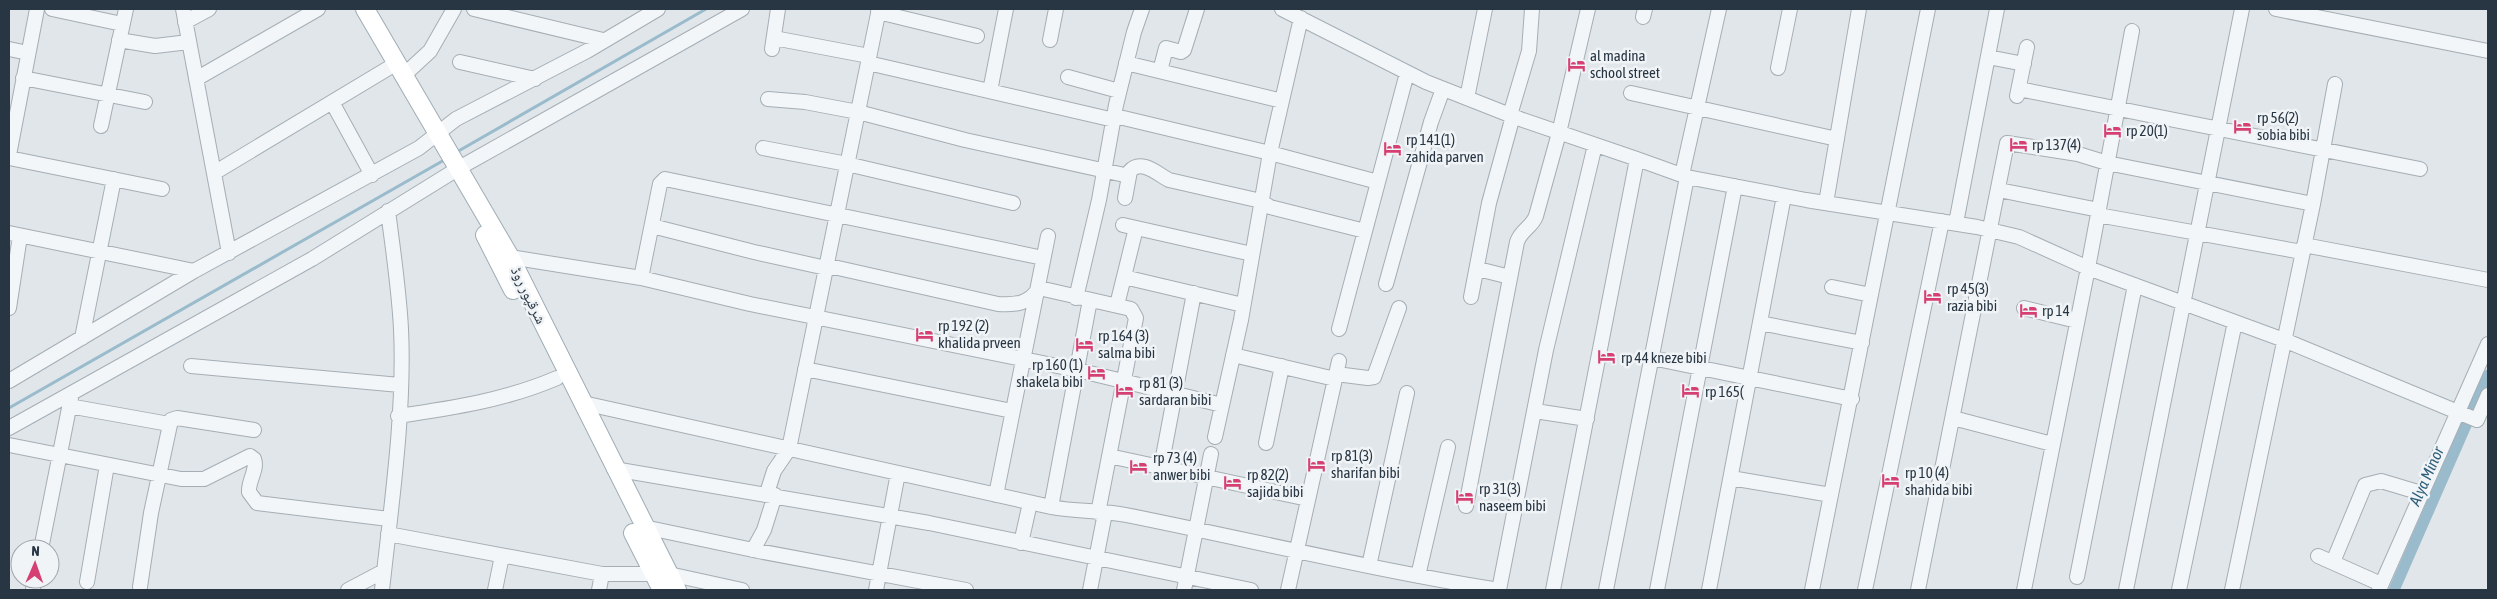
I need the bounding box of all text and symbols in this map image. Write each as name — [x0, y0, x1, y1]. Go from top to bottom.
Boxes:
place label: al madina school street — [1590, 47, 1660, 81]
hotel icon: al madina school street — [1566, 54, 1586, 74]
place label: rp 56(2) sobia bibi — [2257, 109, 2310, 143]
hotel icon: rp 56(2) sobia bibi — [2233, 116, 2253, 136]
hotel icon: rp 20(1) — [2102, 120, 2122, 140]
place label: rp 20(1) — [2126, 122, 2168, 139]
place label: rp 141(1) zahida parven — [1406, 131, 1484, 165]
hotel icon: rp 137(4) — [2008, 134, 2028, 154]
place label: rp 137(4) — [2032, 136, 2081, 153]
hotel icon: rp 141(1) zahida parven — [1382, 138, 1402, 158]
street label: شرقپور روڈ — [507, 264, 550, 327]
place label: rp 45(3) razia bibi — [1947, 280, 1997, 314]
hotel icon: rp 45(3) razia bibi — [1923, 287, 1943, 307]
hotel icon: rp 14 — [2018, 300, 2038, 320]
place label: rp 14 — [2042, 302, 2070, 319]
place label: rp 192 (2) khalida prveen — [938, 317, 1021, 351]
hotel icon: rp 192 (2) khalida prveen — [914, 324, 934, 344]
place label: rp 164 (3) salma bibi — [1098, 327, 1155, 361]
hotel icon: rp 164 (3) salma bibi — [1074, 334, 1094, 354]
hotel icon: rp 44 kneze bibi — [1597, 347, 1617, 367]
place label: rp 44 kneze bibi — [1621, 349, 1707, 366]
place label: rp 160 (1) shakela bibi — [1016, 356, 1083, 390]
hotel icon: rp 160 (1) shakela bibi — [1087, 363, 1107, 383]
place label: rp 81 (3) sardaran bibi — [1139, 374, 1211, 408]
hotel icon: rp 81 (3) sardaran bibi — [1115, 381, 1135, 401]
hotel icon: rp 165( — [1681, 381, 1701, 401]
place label: rp 165( — [1705, 383, 1744, 400]
water label: Alya Minor — [2405, 443, 2448, 509]
place label: rp 81(3) sharifan bibi — [1331, 447, 1400, 481]
place label: rp 73 (4) anwer bibi — [1153, 449, 1210, 483]
hotel icon: rp 81(3) sharifan bibi — [1307, 454, 1327, 474]
hotel icon: rp 73 (4) anwer bibi — [1129, 456, 1149, 476]
place label: rp 10 (4) shahida bibi — [1905, 464, 1973, 498]
place label: rp 82(2) sajida bibi — [1247, 466, 1303, 500]
hotel icon: rp 10 (4) shahida bibi — [1881, 471, 1901, 491]
hotel icon: rp 82(2) sajida bibi — [1223, 473, 1243, 493]
place label: rp 31(3) naseem bibi — [1479, 480, 1546, 514]
hotel icon: rp 31(3) naseem bibi — [1455, 487, 1475, 507]
north arrow — [10, 539, 60, 589]
text: N — [31, 543, 40, 559]

